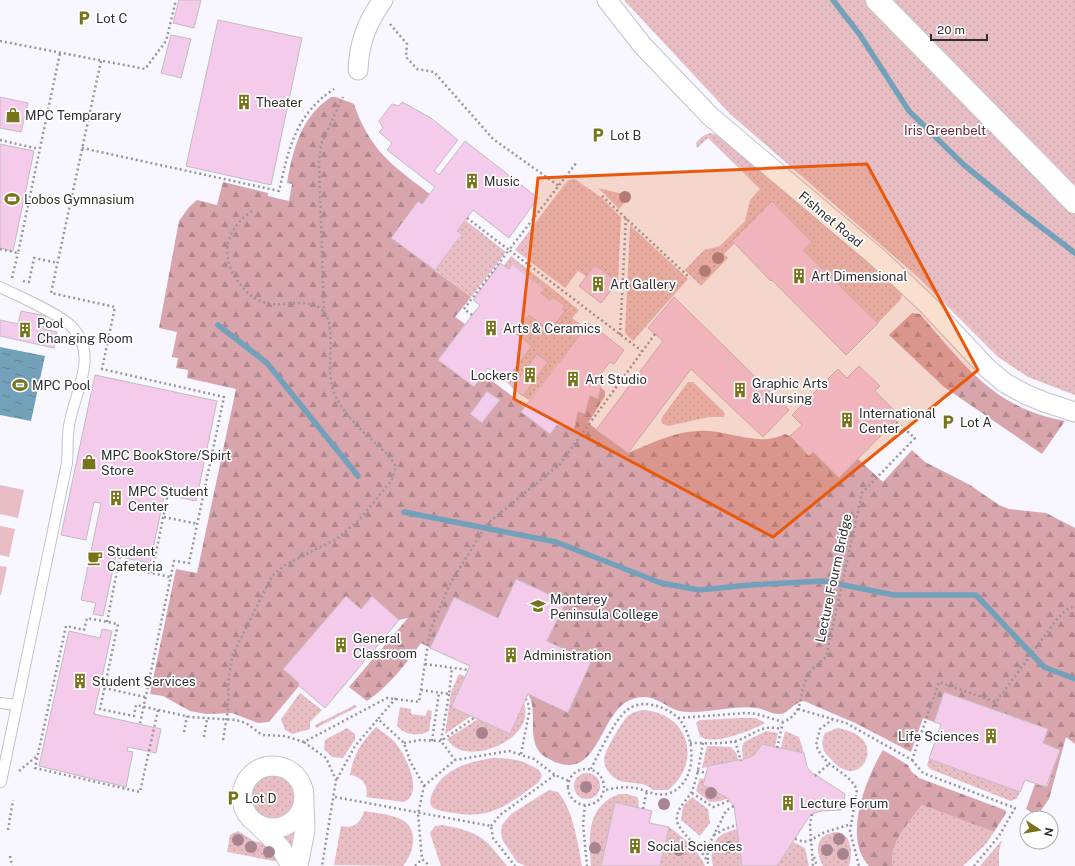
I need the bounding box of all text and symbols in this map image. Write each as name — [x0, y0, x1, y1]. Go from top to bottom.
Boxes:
parking icon: Lot C — [75, 9, 93, 27]
place label: Lot C — [96, 11, 128, 26]
scale bar — [931, 16, 987, 42]
text: 20 m — [937, 23, 965, 37]
building icon: Theater — [235, 93, 253, 111]
place label: Theater — [256, 95, 303, 110]
shop icon: MPC Temparary — [4, 106, 22, 124]
place label: MPC Temparary — [25, 108, 121, 123]
park label: Iris Greenbelt — [904, 123, 986, 138]
parking icon: Lot B — [589, 126, 607, 144]
place label: Lot B — [610, 128, 641, 143]
building icon: Music — [463, 172, 481, 190]
place label: Music — [484, 174, 520, 189]
street label: Fishnet Road — [796, 188, 866, 250]
sports icon: Lobos Gymnasium — [3, 190, 21, 208]
place label: Lobos Gymnasium — [24, 192, 134, 207]
building icon: Art Dimensional — [790, 267, 808, 285]
place label: Art Dimensional — [811, 269, 908, 284]
building icon: Art Gallery — [589, 275, 607, 293]
place label: Art Gallery — [610, 277, 676, 292]
place label: Pool Changing Room — [37, 316, 133, 346]
building icon: Arts & Ceramics — [482, 319, 500, 337]
building icon: Pool Changing Room — [16, 321, 34, 339]
place label: Arts & Ceramics — [503, 321, 601, 336]
building icon: Lockers — [521, 366, 539, 384]
place label: Lockers — [470, 368, 518, 383]
building icon: Art Studio — [564, 370, 582, 388]
place label: Art Studio — [585, 372, 647, 387]
sports icon: MPC Pool — [11, 376, 29, 394]
place label: Graphic Arts & Nursing — [752, 376, 828, 406]
place label: MPC Pool — [32, 378, 91, 393]
building icon: Graphic Arts & Nursing — [731, 381, 749, 399]
place label: International Center — [859, 406, 936, 436]
building icon: International Center — [838, 411, 856, 429]
parking icon: Lot A — [939, 413, 957, 431]
place label: Lot A — [960, 415, 992, 430]
place label: MPC BookStore/Spirt Store — [101, 448, 231, 478]
shop icon: MPC BookStore/Spirt Store — [80, 453, 98, 471]
place label: MPC Student Center — [128, 484, 208, 514]
building icon: MPC Student Center — [107, 489, 125, 507]
street label: Lecture Fourm Bridge — [812, 512, 854, 644]
place label: Student Cafeteria — [107, 544, 163, 574]
cafe icon: Student Cafeteria — [86, 549, 104, 567]
place label: Monterey Peninsula College — [550, 592, 658, 622]
school or university icon: Monterey Peninsula College — [529, 597, 547, 615]
place label: General Classroom — [353, 631, 417, 661]
building icon: General Classroom — [332, 636, 350, 654]
building icon: Administration — [502, 646, 520, 664]
place label: Administration — [523, 648, 612, 663]
building icon: Student Services — [71, 672, 89, 690]
place label: Student Services — [92, 674, 196, 689]
building icon: Life Sciences — [982, 727, 1000, 745]
place label: Life Sciences — [898, 729, 979, 744]
parking icon: Lot D — [224, 789, 242, 807]
place label: Lot D — [245, 791, 277, 806]
building icon: Lecture Forum — [779, 794, 797, 812]
place label: Lecture Forum — [800, 796, 888, 811]
north arrow — [1019, 810, 1059, 850]
text: N — [1042, 827, 1056, 838]
building icon: Social Sciences — [626, 837, 644, 855]
place label: Social Sciences — [647, 839, 742, 854]

